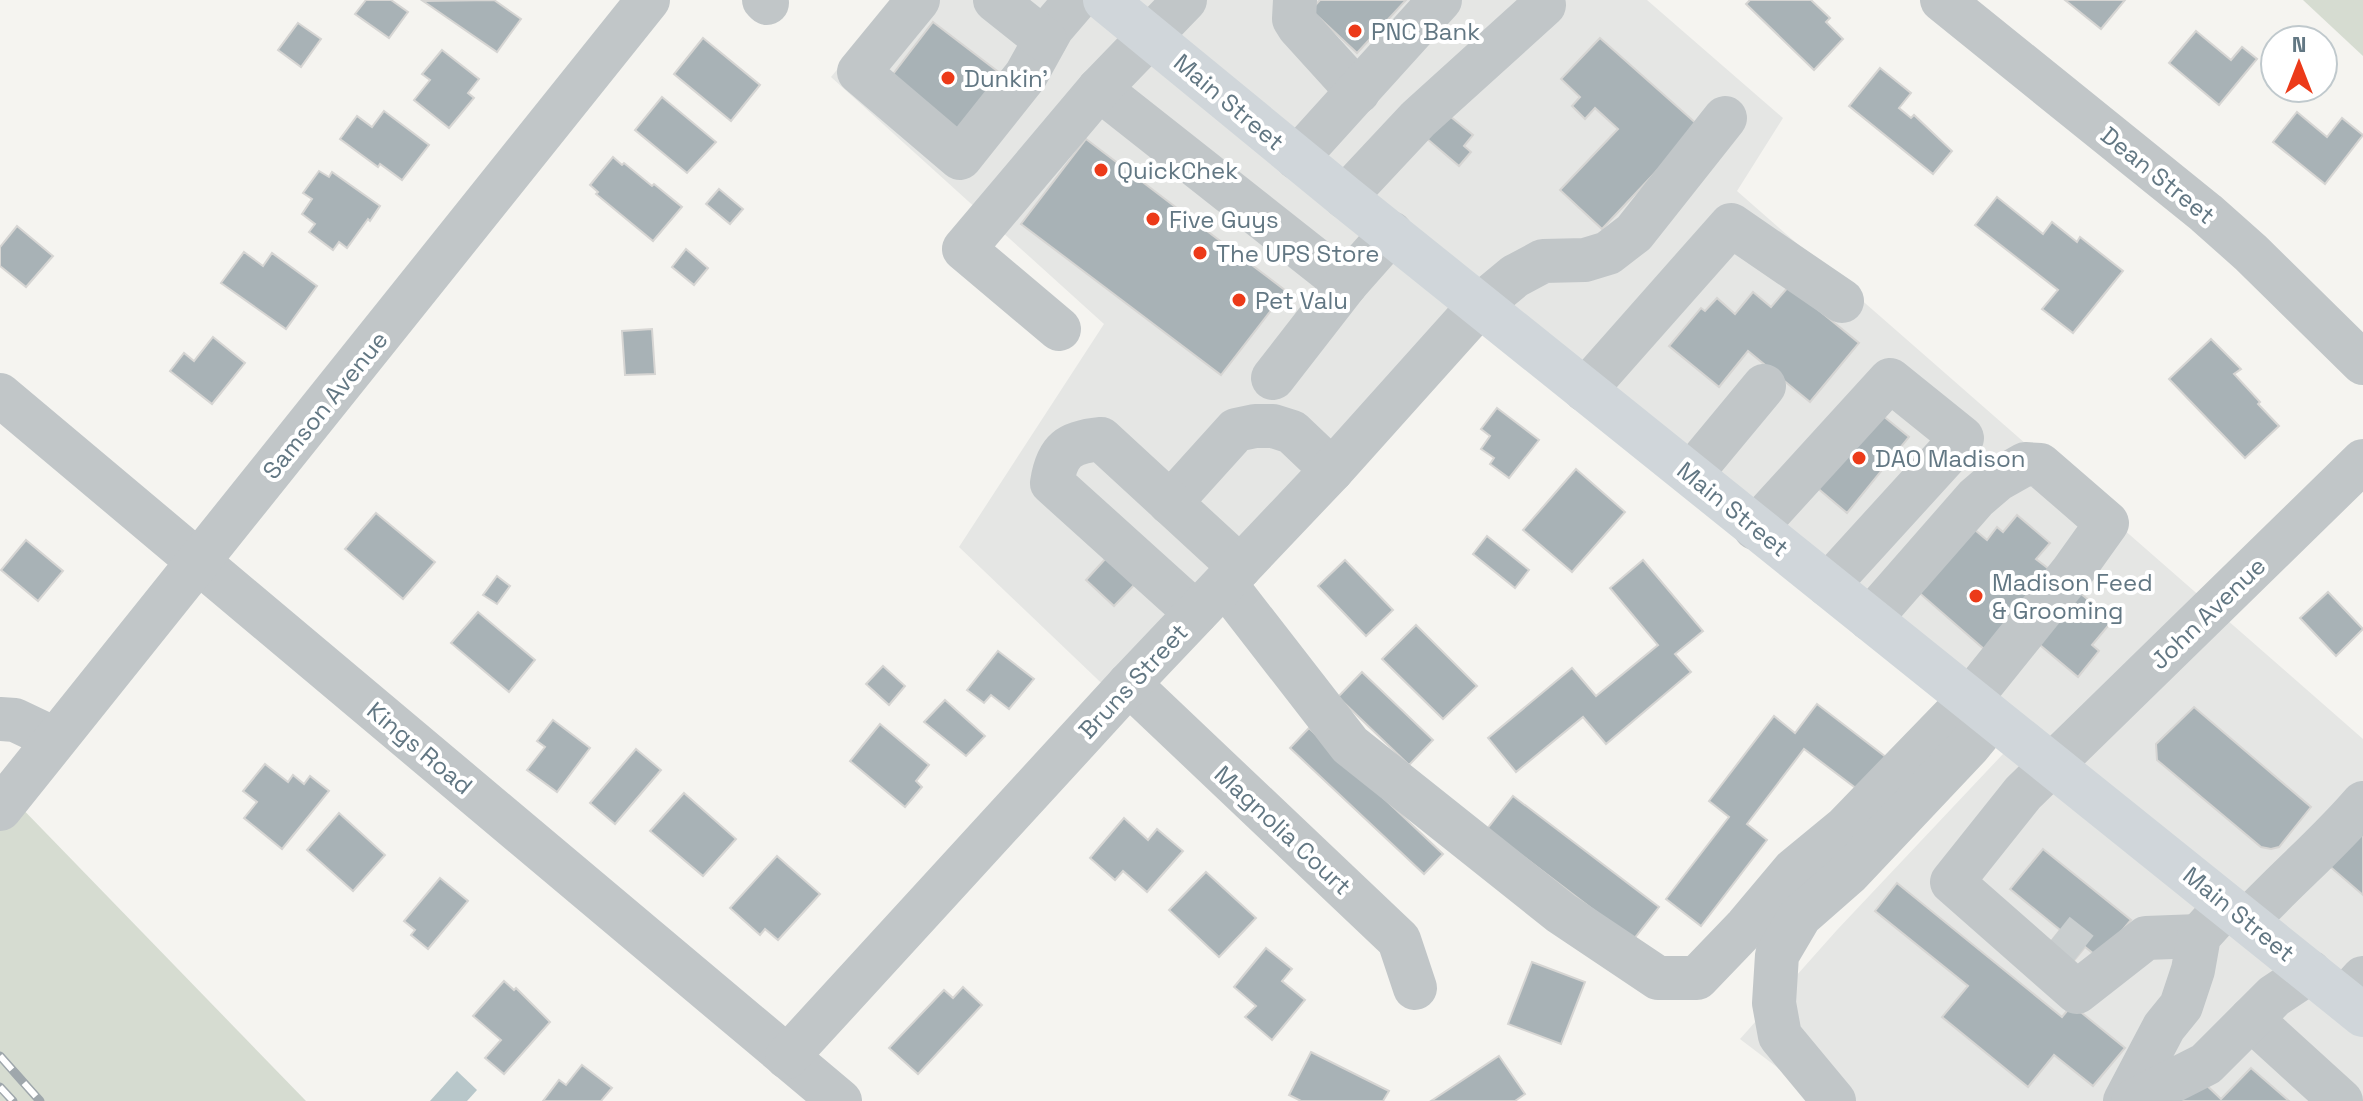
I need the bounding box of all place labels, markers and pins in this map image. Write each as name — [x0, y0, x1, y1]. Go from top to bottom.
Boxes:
place label: PNC Bank — [1371, 16, 1480, 47]
marker: PNC Bank — [1346, 22, 1364, 40]
place label: Dunkin' — [964, 63, 1048, 94]
marker: Dunkin' — [939, 69, 957, 87]
place label: QuickChek — [1117, 155, 1238, 186]
marker: QuickChek — [1092, 161, 1110, 179]
place label: Five Guys — [1169, 204, 1279, 235]
marker: Five Guys — [1144, 210, 1162, 228]
place label: The UPS Store — [1216, 238, 1379, 269]
marker: The UPS Store — [1191, 244, 1209, 262]
place label: Pet Valu — [1255, 285, 1348, 316]
marker: Pet Valu — [1230, 291, 1248, 309]
place label: DAO Madison — [1875, 443, 2026, 474]
marker: DAO Madison — [1850, 449, 1868, 467]
place label: Madison Feed & Grooming — [1992, 567, 2153, 626]
marker: Madison Feed & Grooming — [1967, 587, 1985, 605]

